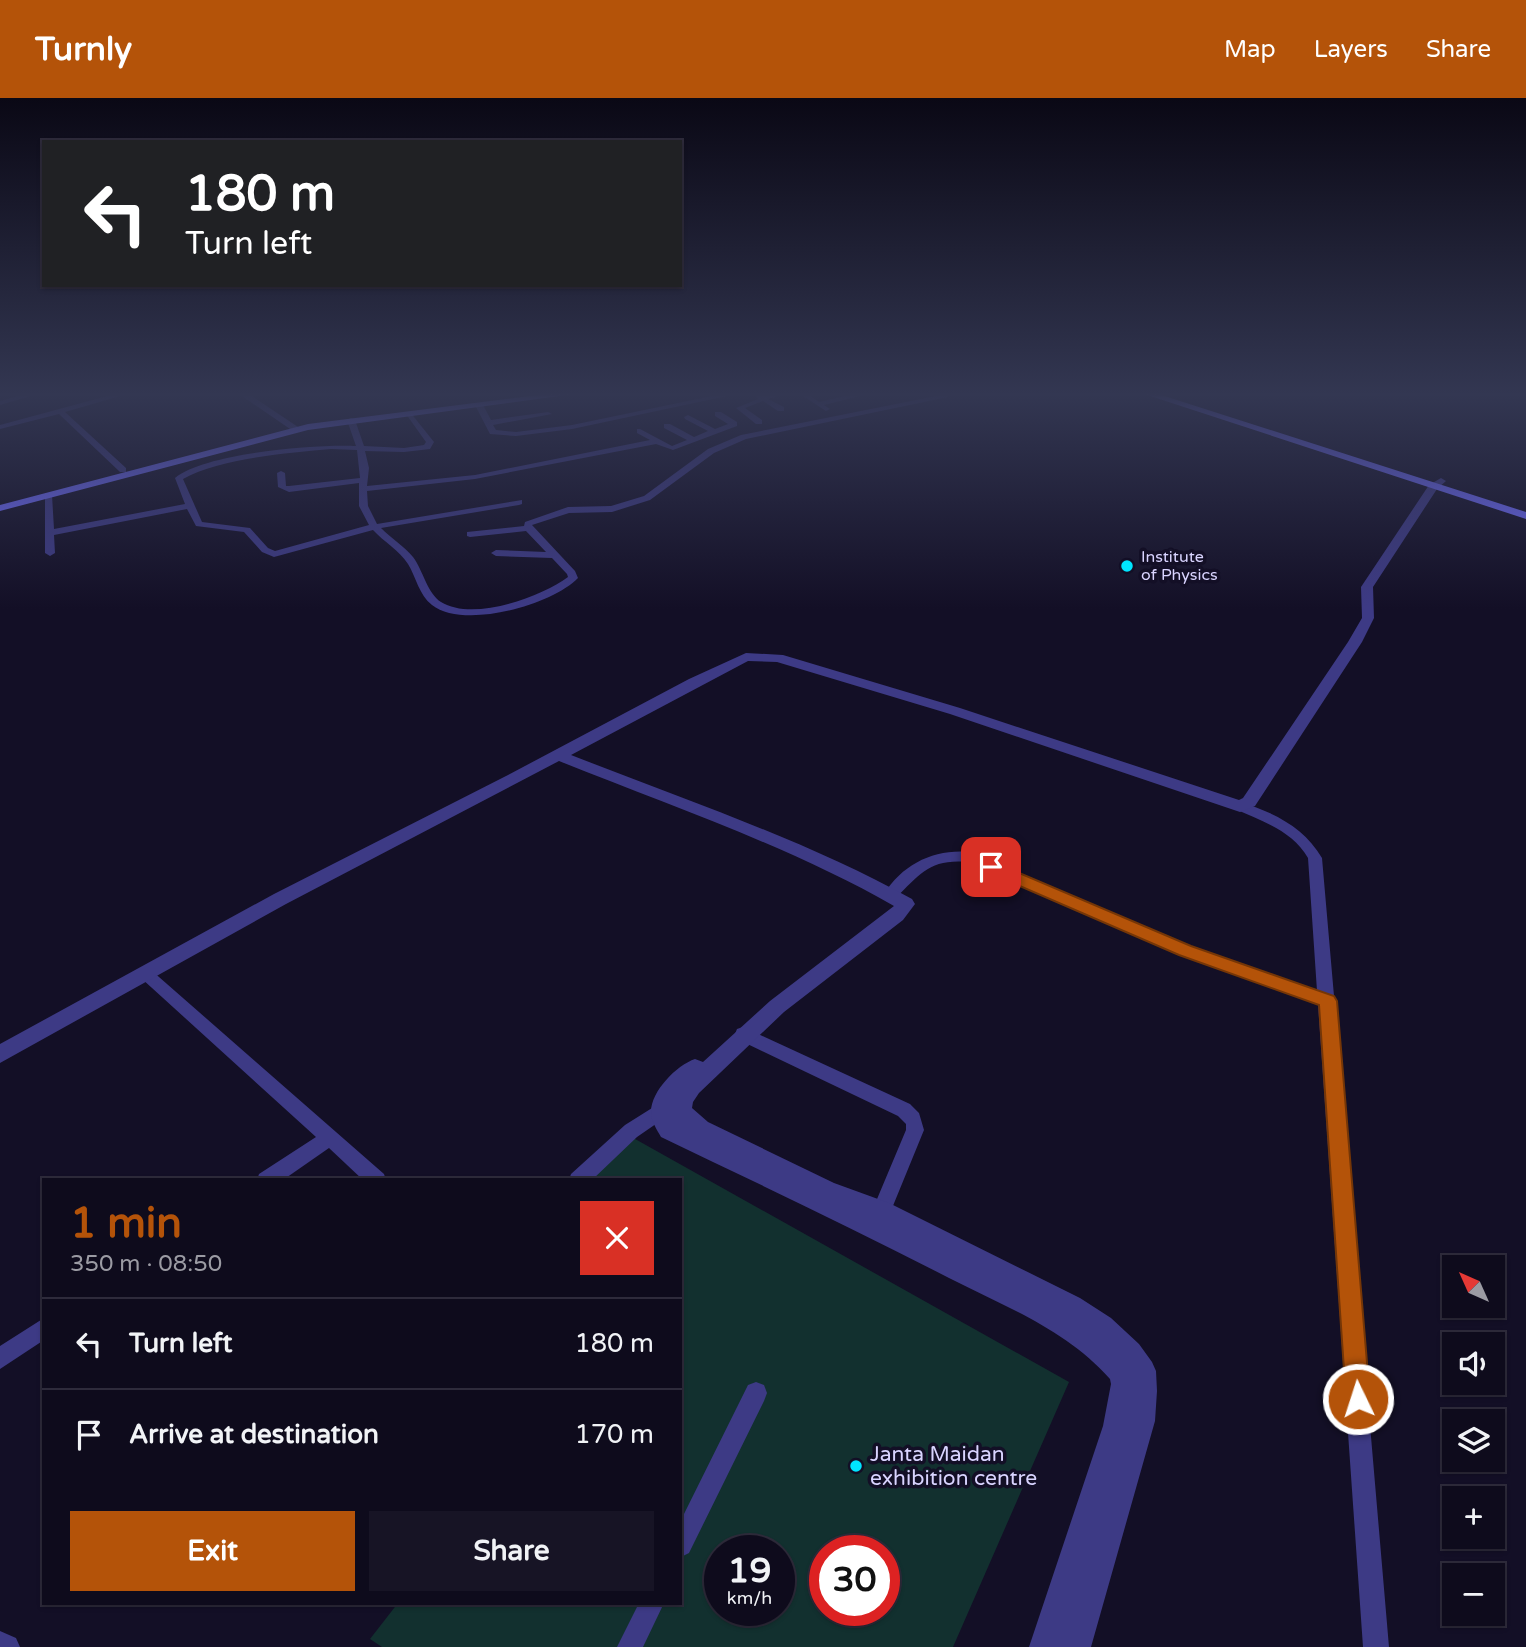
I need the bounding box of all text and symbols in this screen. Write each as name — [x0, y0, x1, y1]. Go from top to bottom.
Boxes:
text: Turnly — [35, 30, 132, 69]
text: Map — [1224, 35, 1276, 64]
text: Layers — [1314, 35, 1388, 64]
text: Share — [1426, 35, 1491, 64]
text: 180 m — [185, 165, 335, 224]
icon: left — [70, 168, 161, 259]
text: Turn left — [185, 225, 312, 263]
place label: Institute of Physics — [1141, 547, 1218, 585]
marker: Institute of Physics — [1119, 558, 1135, 574]
pin — [961, 837, 1021, 897]
icon: arrive — [972, 848, 1010, 886]
text: 1 min — [70, 1198, 182, 1249]
button: close — [580, 1201, 654, 1275]
text: 350 m · 08:50 — [70, 1250, 222, 1278]
north arrow — [1442, 1255, 1505, 1318]
map controls — [1442, 1255, 1505, 1626]
icon: left — [70, 1325, 108, 1363]
text: Turn left — [129, 1328, 232, 1359]
text: 180 m — [574, 1328, 654, 1359]
button: sound — [1442, 1332, 1505, 1395]
position arrow — [1321, 1362, 1395, 1436]
button: layers — [1442, 1409, 1505, 1472]
icon: arrive — [70, 1416, 108, 1454]
text: Arrive at destination — [129, 1419, 379, 1450]
text: 170 m — [574, 1419, 654, 1450]
place label: Janta Maidan exhibition centre — [870, 1442, 1037, 1491]
marker: Janta Maidan exhibition centre — [848, 1458, 864, 1474]
button: + — [1442, 1486, 1505, 1549]
button: Exit — [70, 1511, 355, 1591]
button: Share — [369, 1511, 654, 1591]
speed limit sign: 30 — [809, 1535, 900, 1626]
text: 19 — [728, 1550, 771, 1592]
button: − — [1442, 1563, 1505, 1626]
text: km/h — [727, 1587, 772, 1609]

